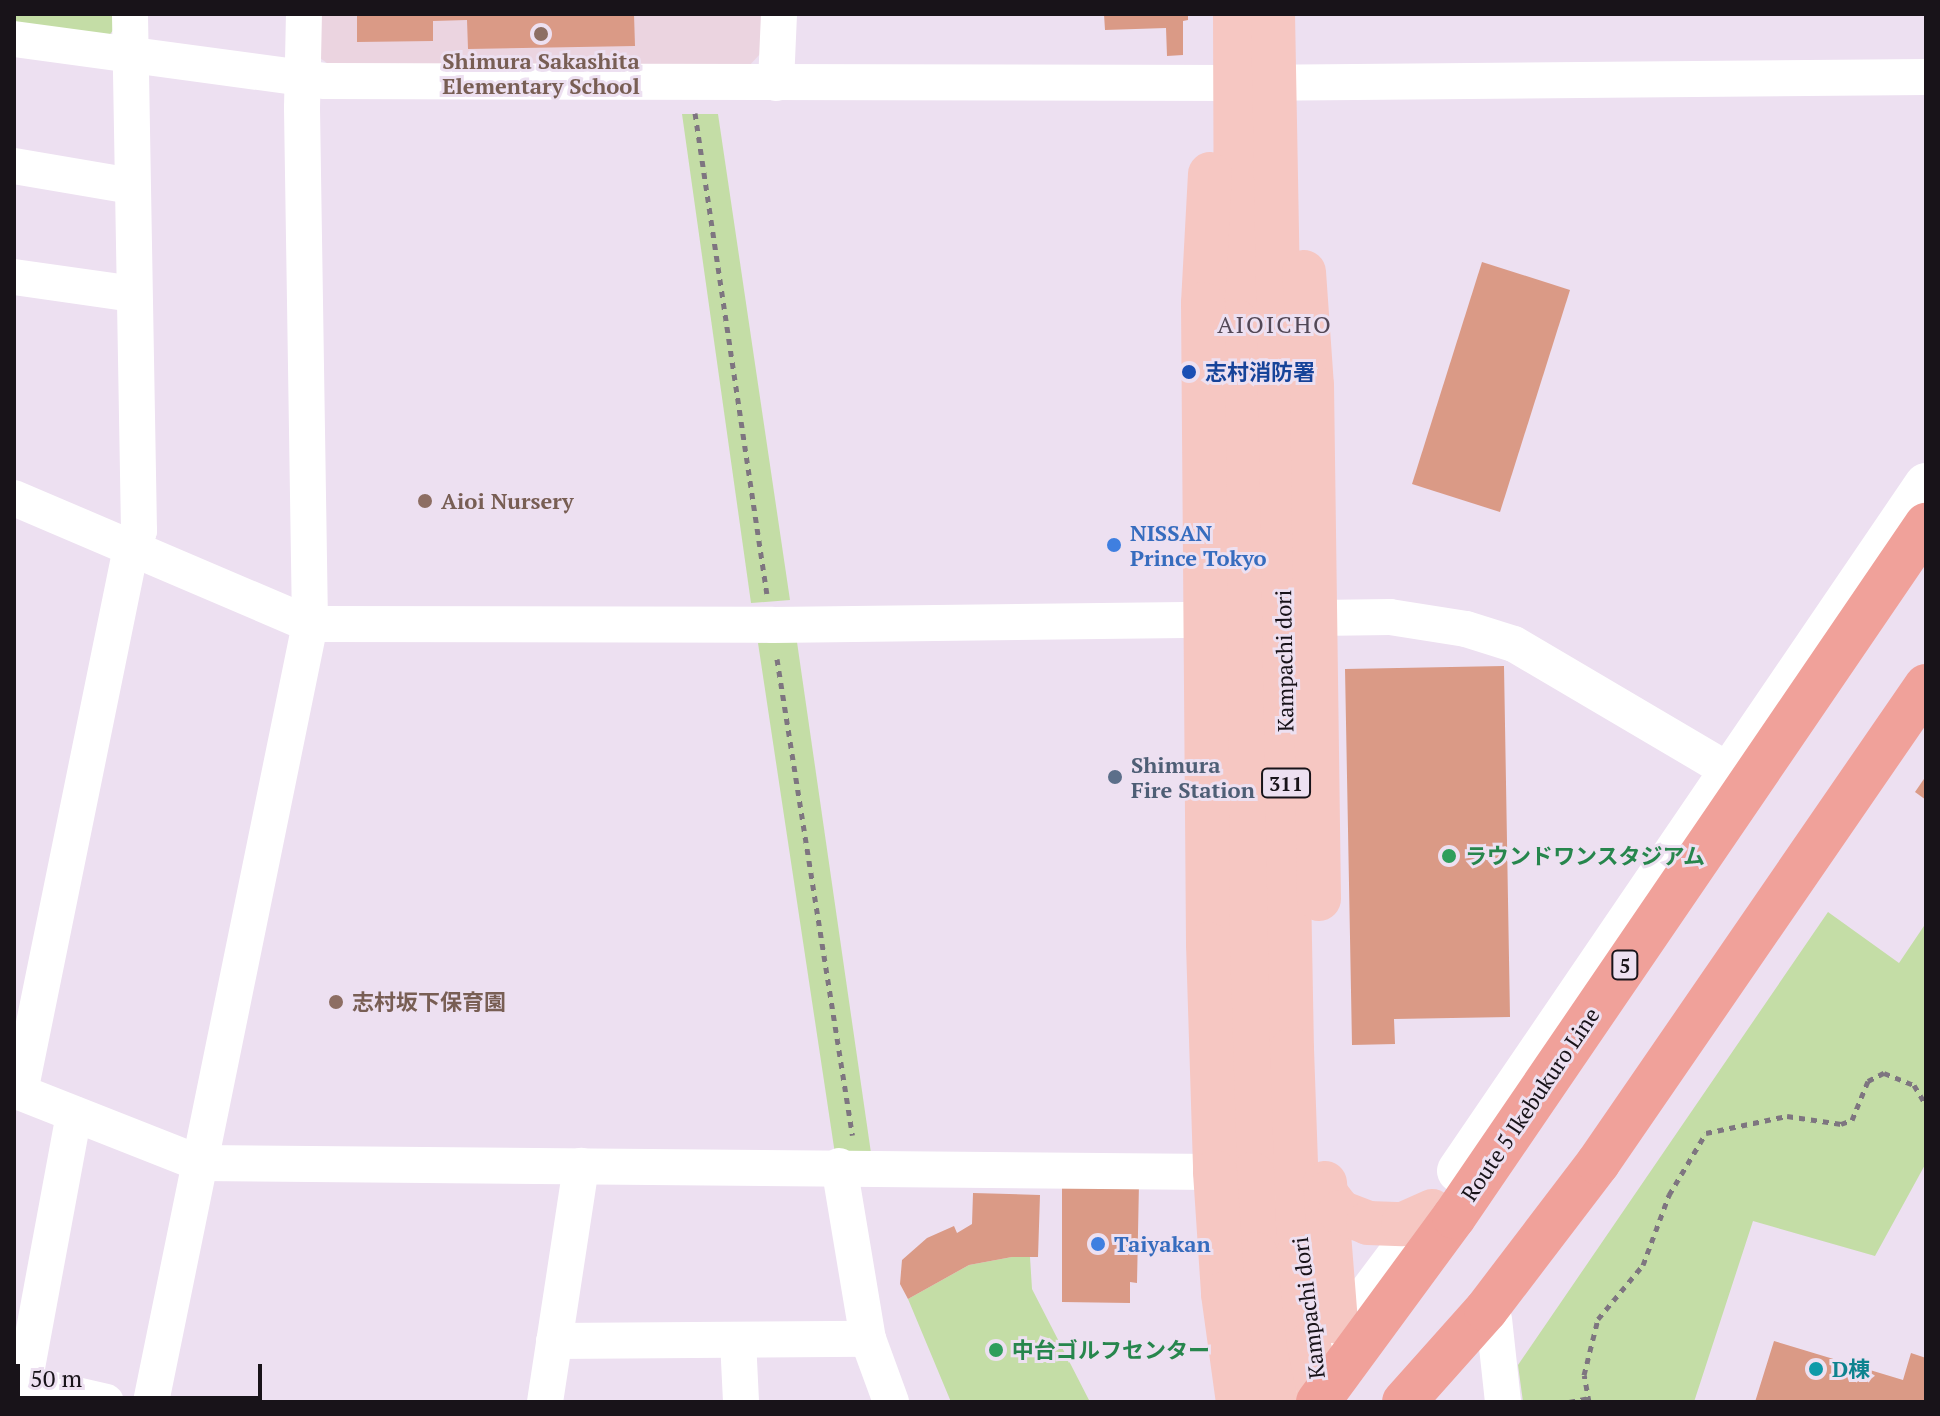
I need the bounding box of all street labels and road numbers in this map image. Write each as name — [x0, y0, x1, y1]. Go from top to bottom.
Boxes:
street label: Kampachi dori — [1270, 590, 1298, 732]
road number: 311 — [1260, 767, 1312, 799]
road number: 5 — [1611, 949, 1639, 981]
street label: Route 5 Ikebukuro Line — [1455, 1002, 1605, 1206]
street label: Kampachi dori — [1286, 1236, 1330, 1380]

